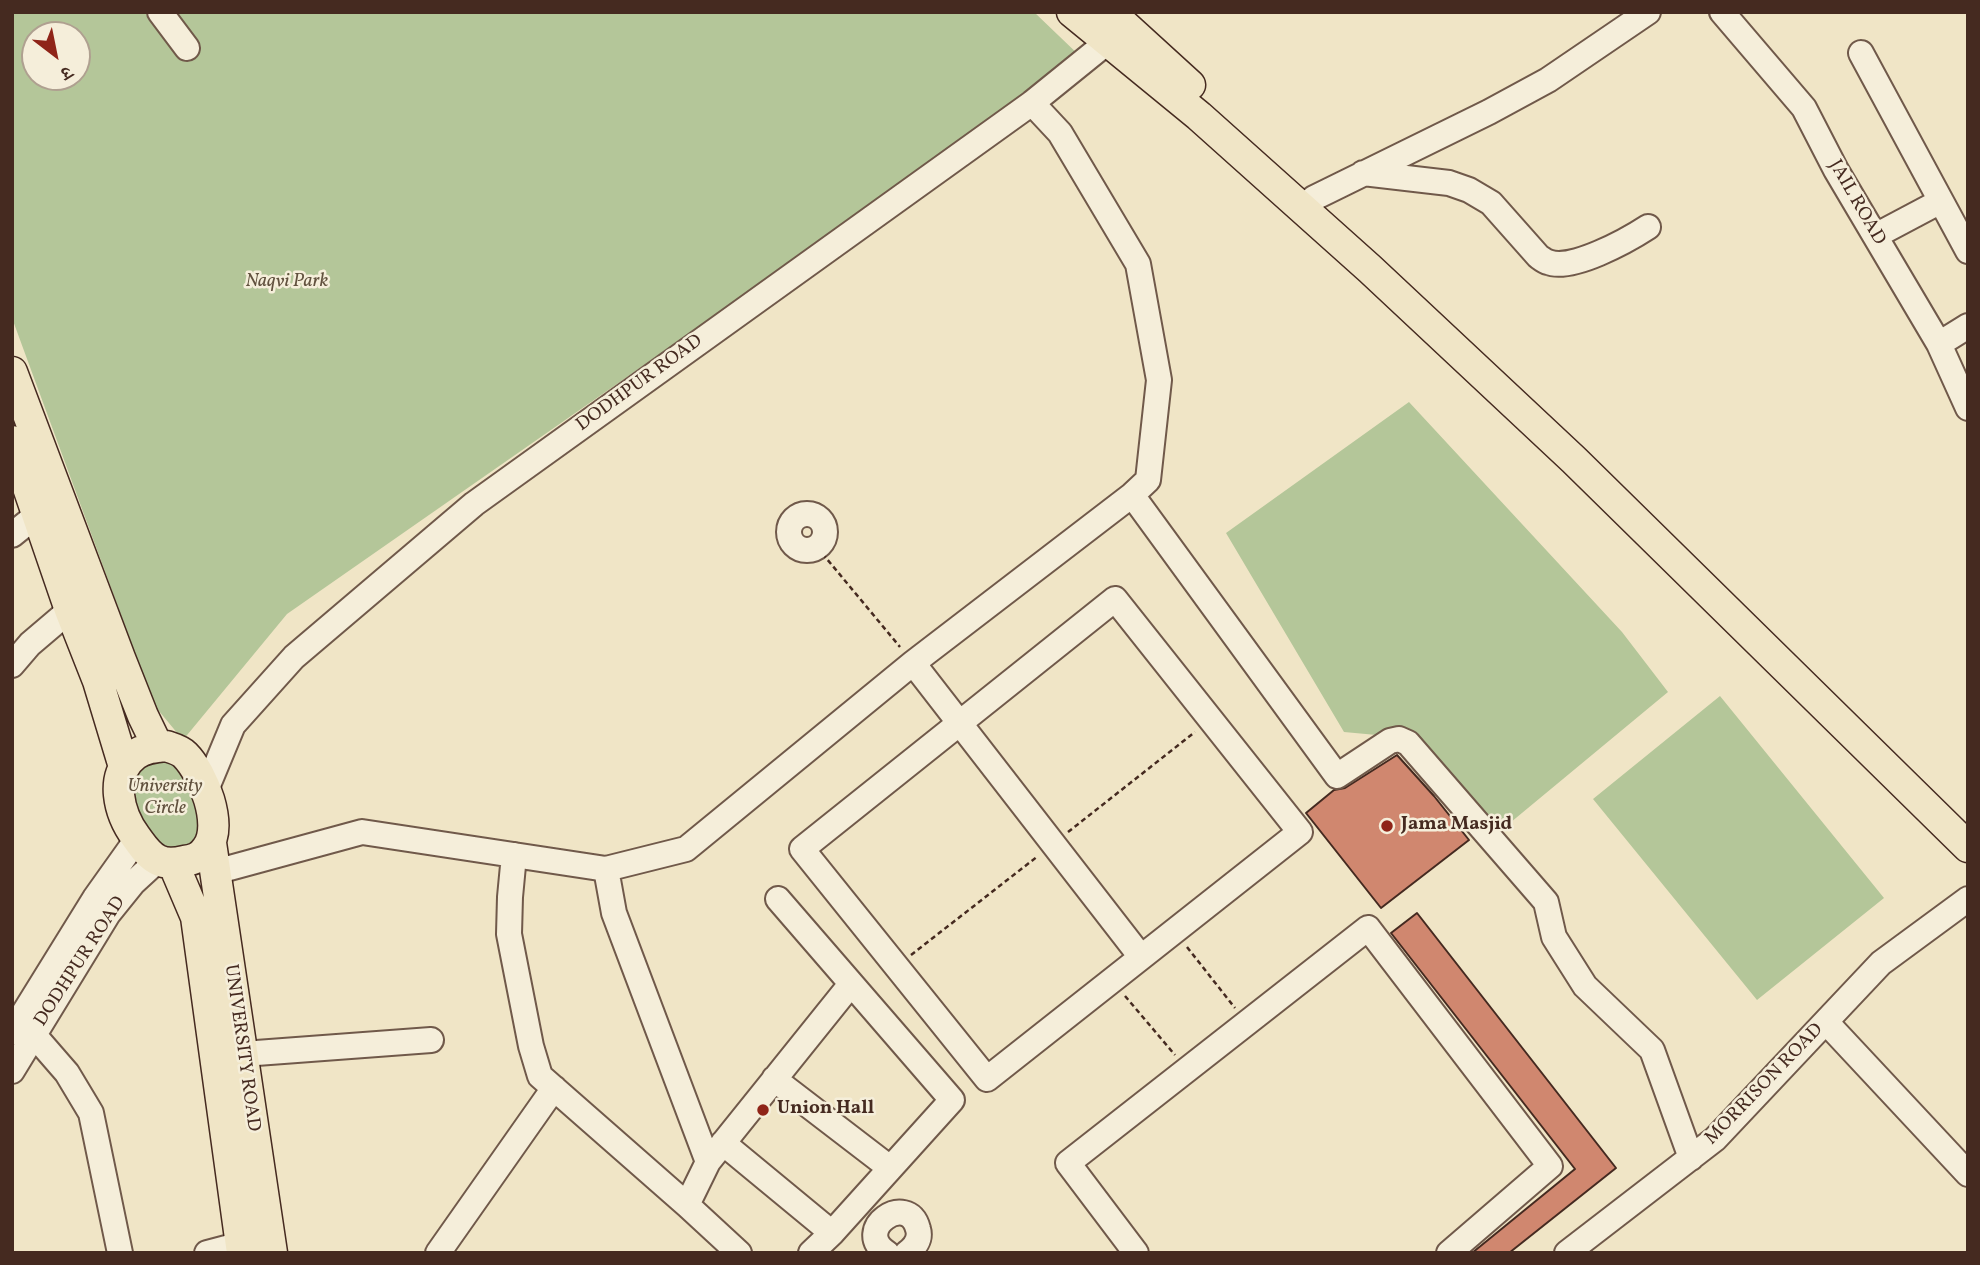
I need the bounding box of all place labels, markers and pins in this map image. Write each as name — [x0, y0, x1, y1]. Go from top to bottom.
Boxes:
place label: Jama Masjid — [1401, 815, 1512, 837]
marker: Jama Masjid — [1379, 818, 1395, 834]
place label: Union Hall — [777, 1099, 874, 1121]
marker: Union Hall — [755, 1102, 771, 1118]

